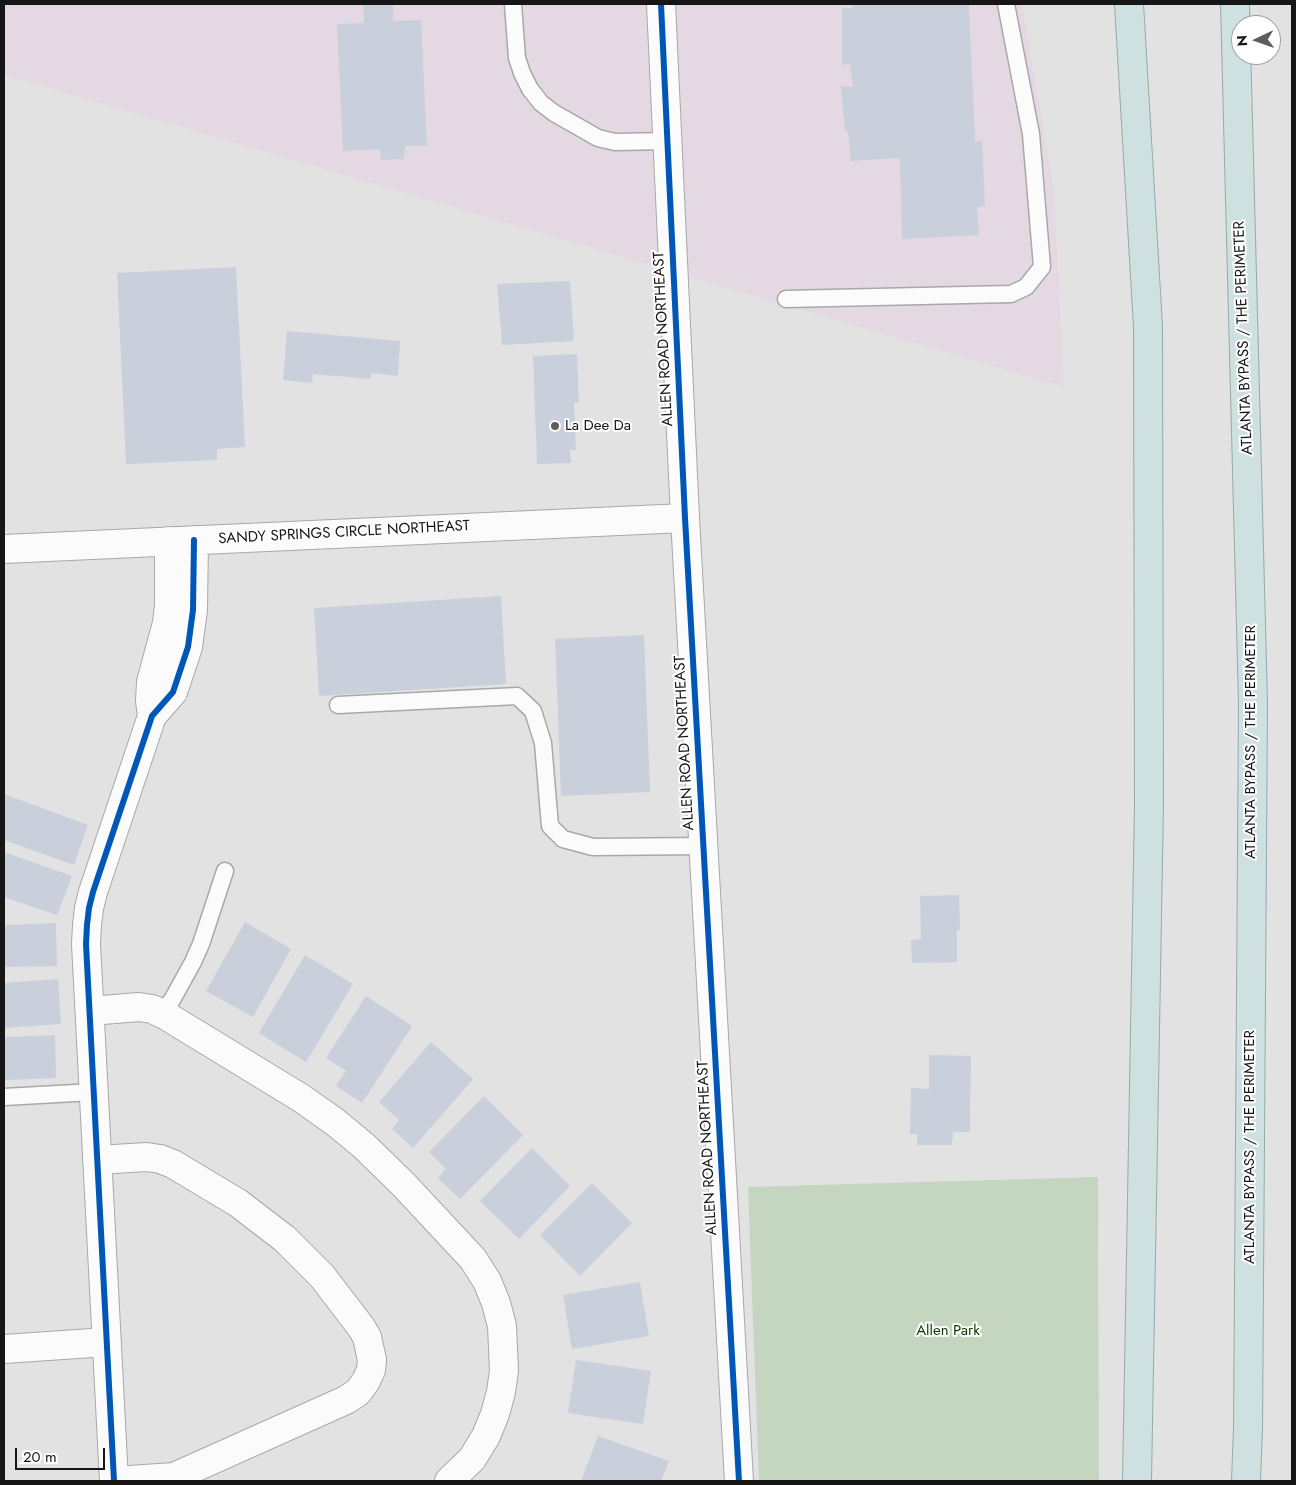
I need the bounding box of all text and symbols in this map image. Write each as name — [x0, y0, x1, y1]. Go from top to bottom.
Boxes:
north arrow — [1231, 15, 1281, 65]
text: N — [1232, 35, 1252, 47]
street label: ATLANTA BYPASS / THE PERIMETER — [1231, 221, 1257, 455]
street label: ALLEN ROAD NORTHEAST — [650, 251, 678, 427]
place label: La Dee Da — [565, 417, 631, 435]
marker: La Dee Da — [549, 420, 561, 432]
street label: SANDY SPRINGS CIRCLE NORTHEAST — [218, 517, 470, 549]
street label: ATLANTA BYPASS / THE PERIMETER — [1242, 625, 1260, 859]
street label: ALLEN ROAD NORTHEAST — [671, 655, 699, 831]
street label: ATLANTA BYPASS / THE PERIMETER — [1241, 1030, 1259, 1264]
street label: ALLEN ROAD NORTHEAST — [694, 1060, 722, 1236]
park label: Allen Park — [916, 1322, 980, 1340]
scale bar — [18, 1438, 108, 1470]
text: 20 m — [23, 1446, 57, 1468]

